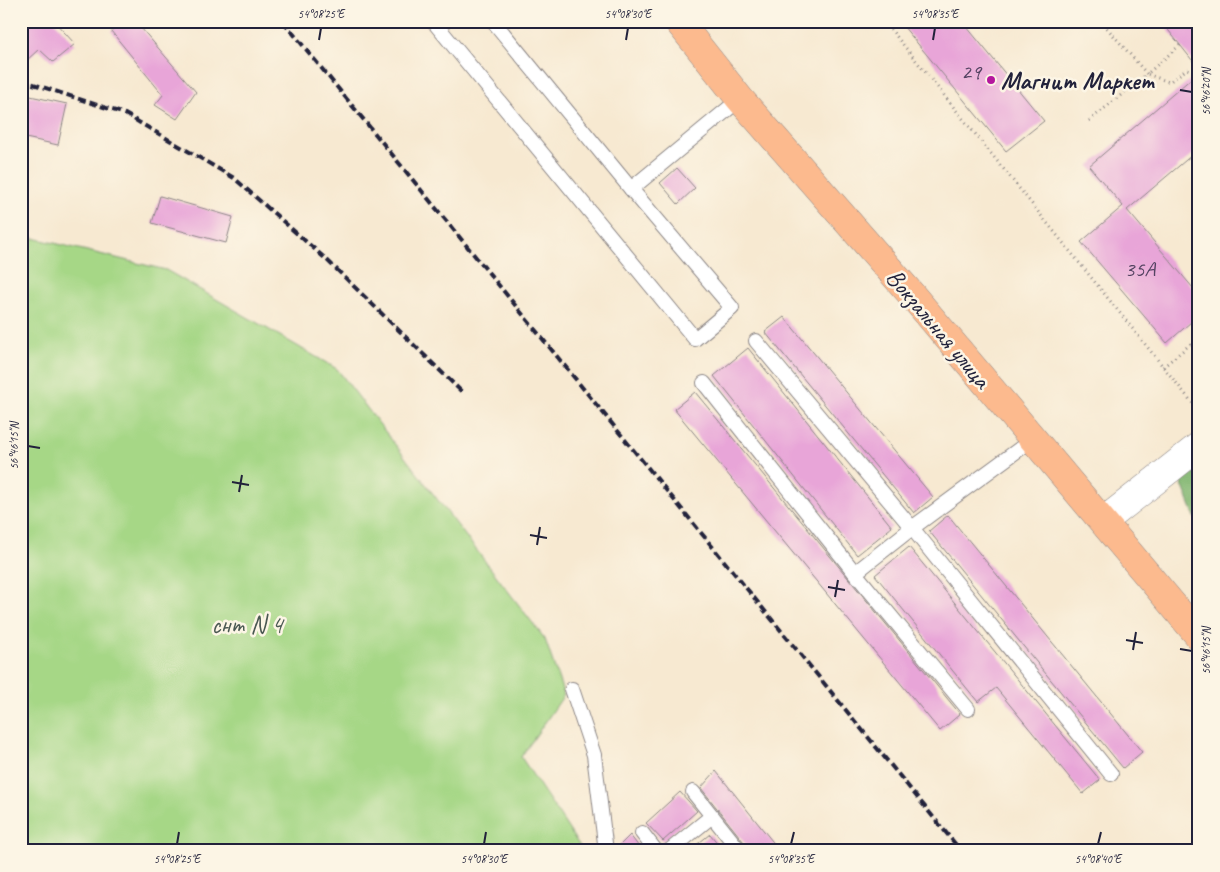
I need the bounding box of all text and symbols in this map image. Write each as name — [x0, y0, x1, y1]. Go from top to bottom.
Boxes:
text: 54°08'25"E — [298, 6, 346, 22]
text: 54°08'30"E — [605, 6, 653, 22]
text: 54°08'35"E — [912, 6, 960, 22]
house number: 29 — [961, 58, 983, 86]
place label: Магнит Маркет — [1001, 65, 1155, 97]
text: 56°46'20"N — [1198, 67, 1214, 116]
marker: Магнит Маркет — [985, 74, 997, 86]
house number: 35А — [1125, 255, 1156, 283]
street label: Вокзальная улица — [879, 262, 999, 397]
text: 56°46'15"N — [6, 421, 22, 470]
park label: снт N 4 — [211, 609, 285, 641]
text: 56°46'15"N — [1198, 626, 1214, 675]
text: 54°08'25"E — [154, 851, 202, 867]
text: 54°08'30"E — [461, 851, 509, 867]
text: 54°08'35"E — [768, 851, 816, 867]
text: 54°08'40"E — [1075, 851, 1123, 867]

